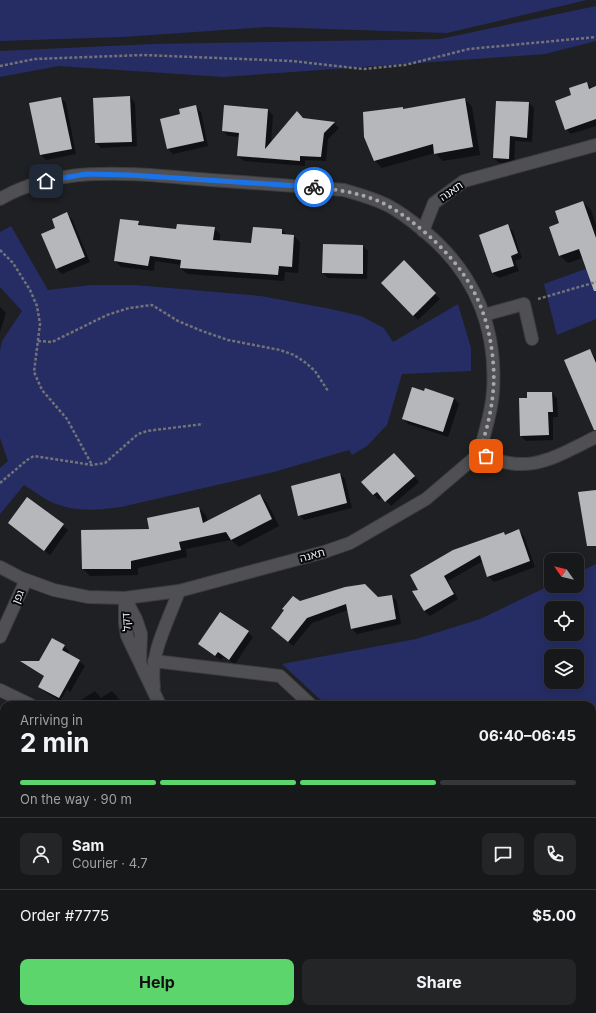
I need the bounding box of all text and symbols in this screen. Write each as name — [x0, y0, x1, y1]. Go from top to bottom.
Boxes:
pin — [29, 164, 63, 198]
courier — [294, 167, 334, 207]
icon: home — [35, 170, 57, 192]
icon: bike — [303, 176, 325, 198]
street label: תאנה — [437, 178, 465, 204]
pin — [469, 439, 503, 473]
icon: bag — [475, 445, 497, 467]
street label: תאנה — [298, 545, 326, 565]
north arrow — [544, 553, 584, 593]
map controls — [544, 553, 584, 689]
street label: גפן — [9, 588, 27, 606]
button: locate — [544, 601, 584, 641]
street label: דקל — [118, 612, 134, 632]
button: layers — [544, 649, 584, 689]
text: Arriving in — [20, 712, 83, 728]
text: 06:40–06:45 — [479, 726, 576, 745]
text: 2 min — [20, 727, 90, 758]
text: On the way · 90 m — [20, 791, 132, 807]
button: person — [20, 833, 62, 875]
button: chat — [482, 833, 524, 875]
button: phone — [534, 833, 576, 875]
text: Sam — [72, 836, 104, 855]
text: Courier · 4.7 — [72, 855, 148, 871]
text: Order #7775 — [20, 906, 109, 925]
text: $5.00 — [532, 906, 576, 925]
button: Help — [20, 959, 294, 1005]
button: Share — [302, 959, 576, 1005]

